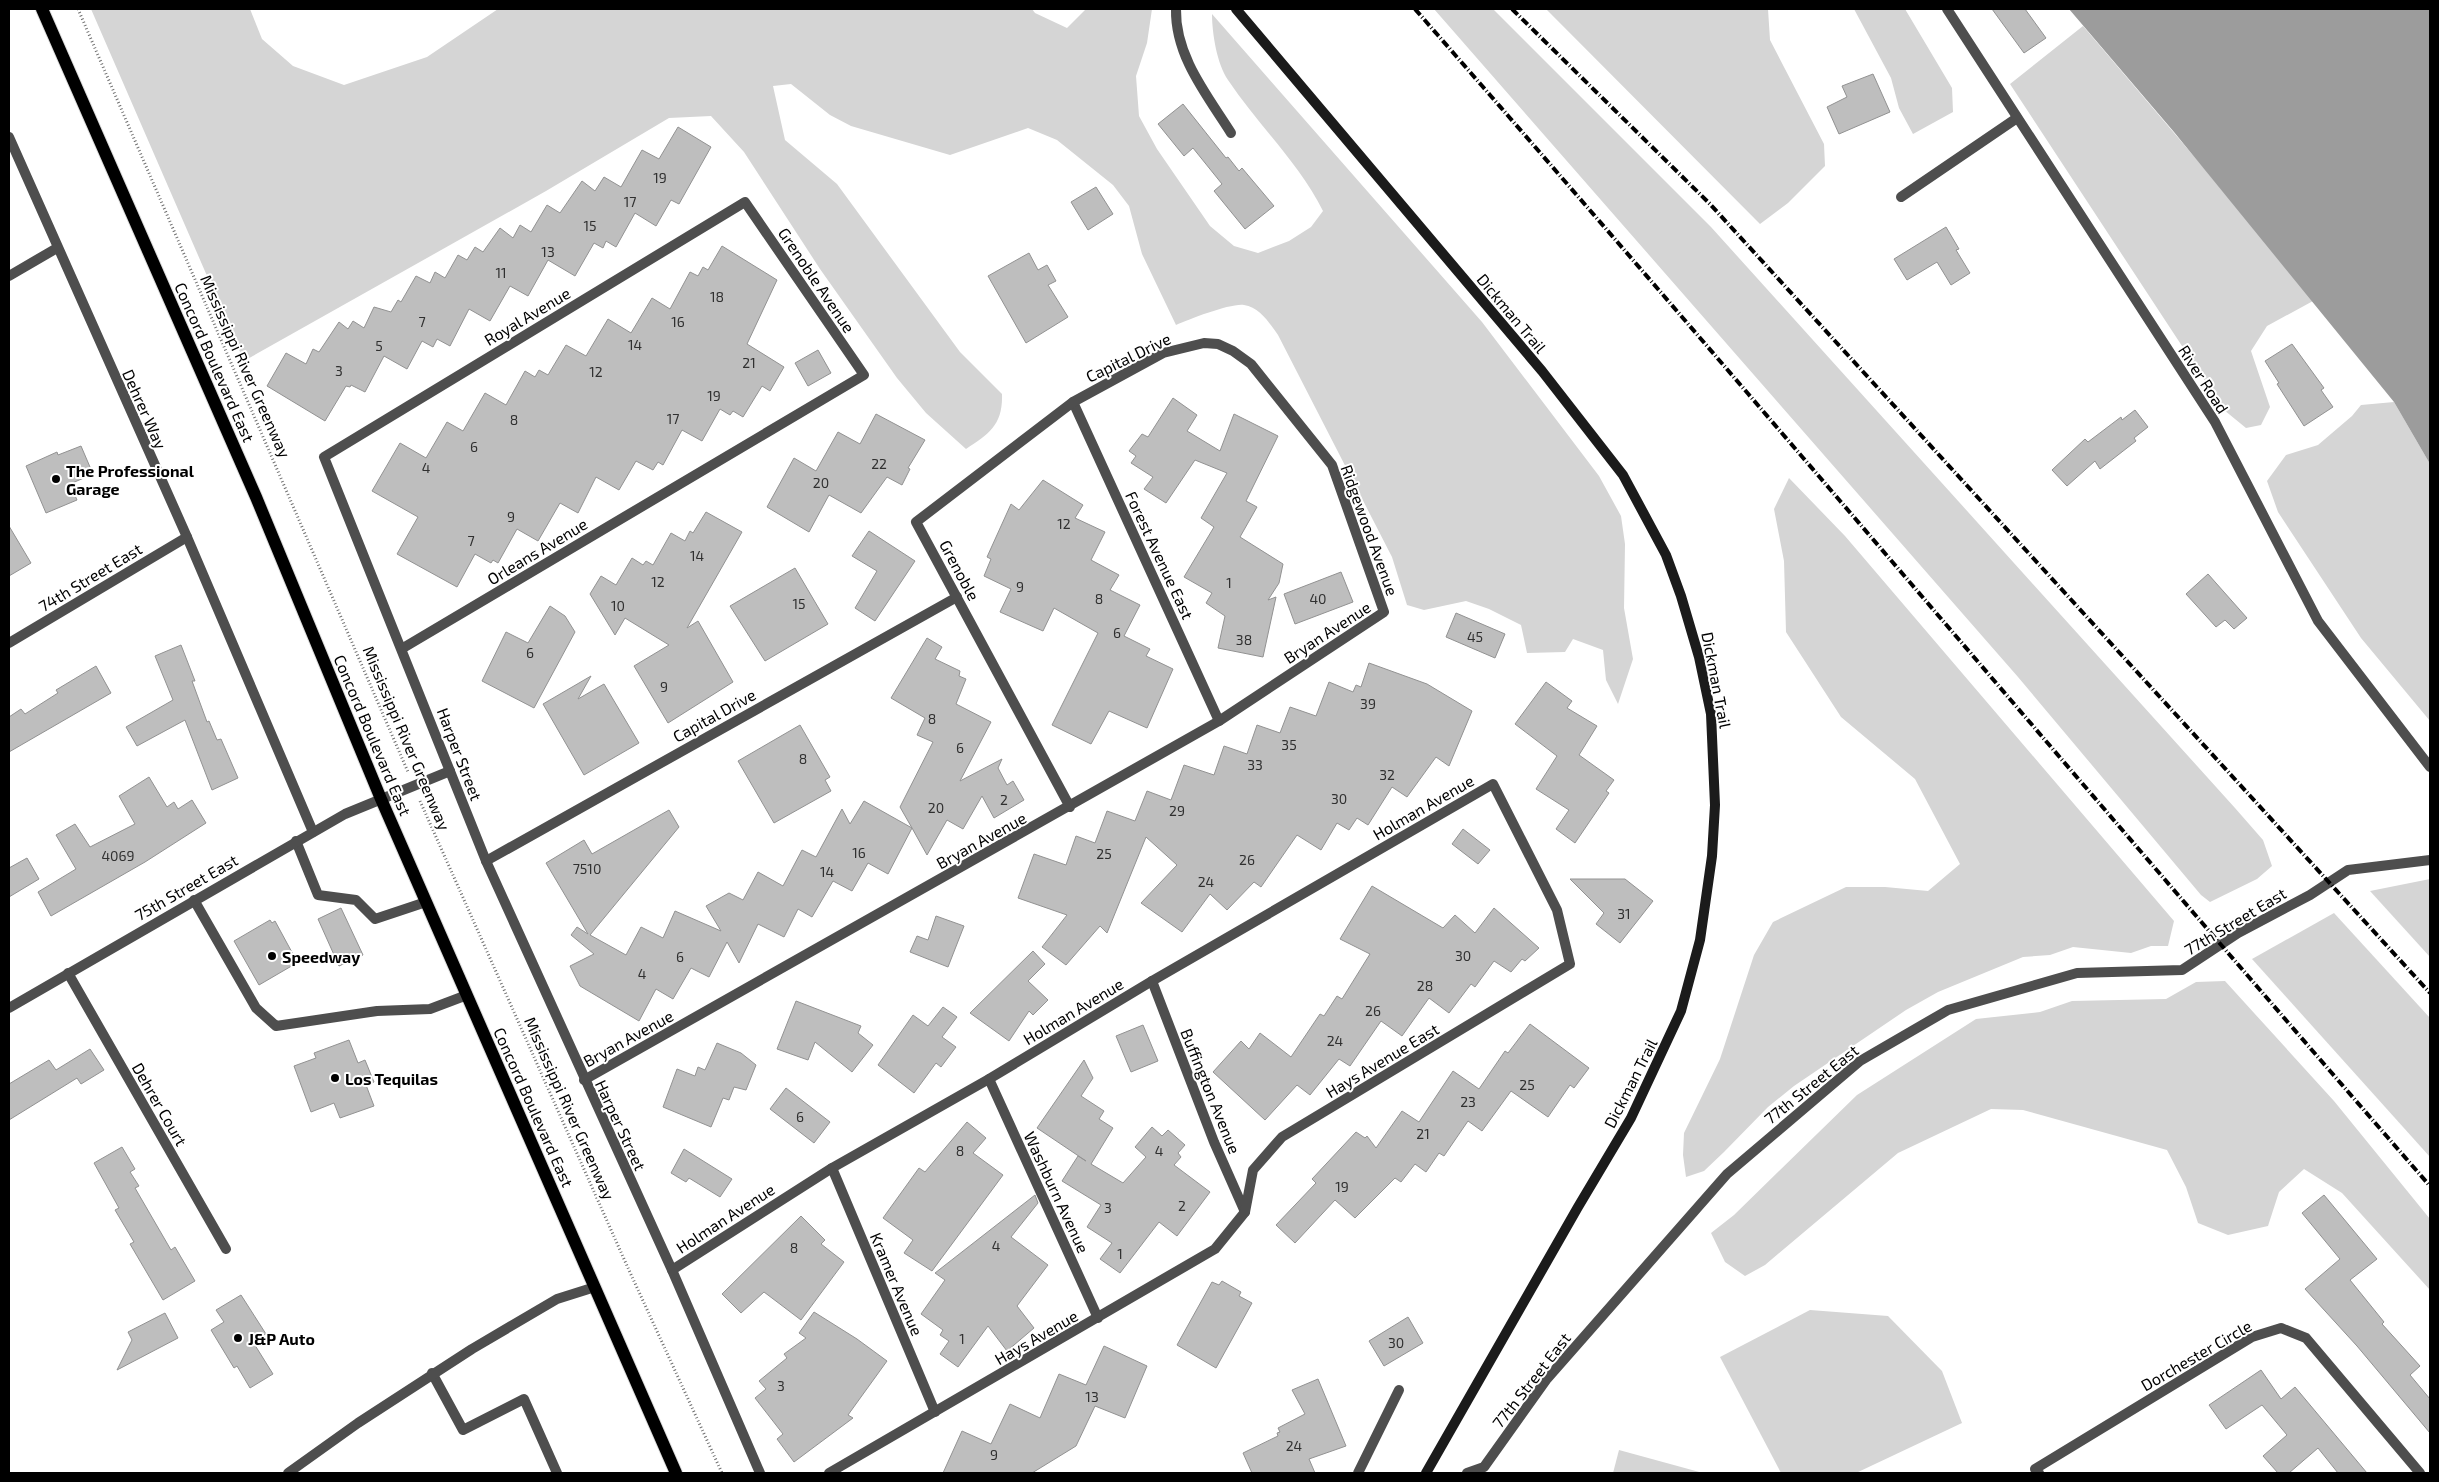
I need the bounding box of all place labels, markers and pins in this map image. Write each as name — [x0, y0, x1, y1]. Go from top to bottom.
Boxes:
place label: The Professional Garage — [66, 461, 195, 498]
marker: The Professional Garage — [50, 473, 62, 485]
place label: Speedway — [282, 947, 360, 967]
marker: Speedway — [266, 950, 278, 962]
place label: Los Tequilas — [345, 1069, 438, 1088]
marker: Los Tequilas — [329, 1072, 341, 1084]
place label: J&P Auto — [248, 1329, 315, 1348]
marker: J&P Auto — [232, 1332, 244, 1344]

